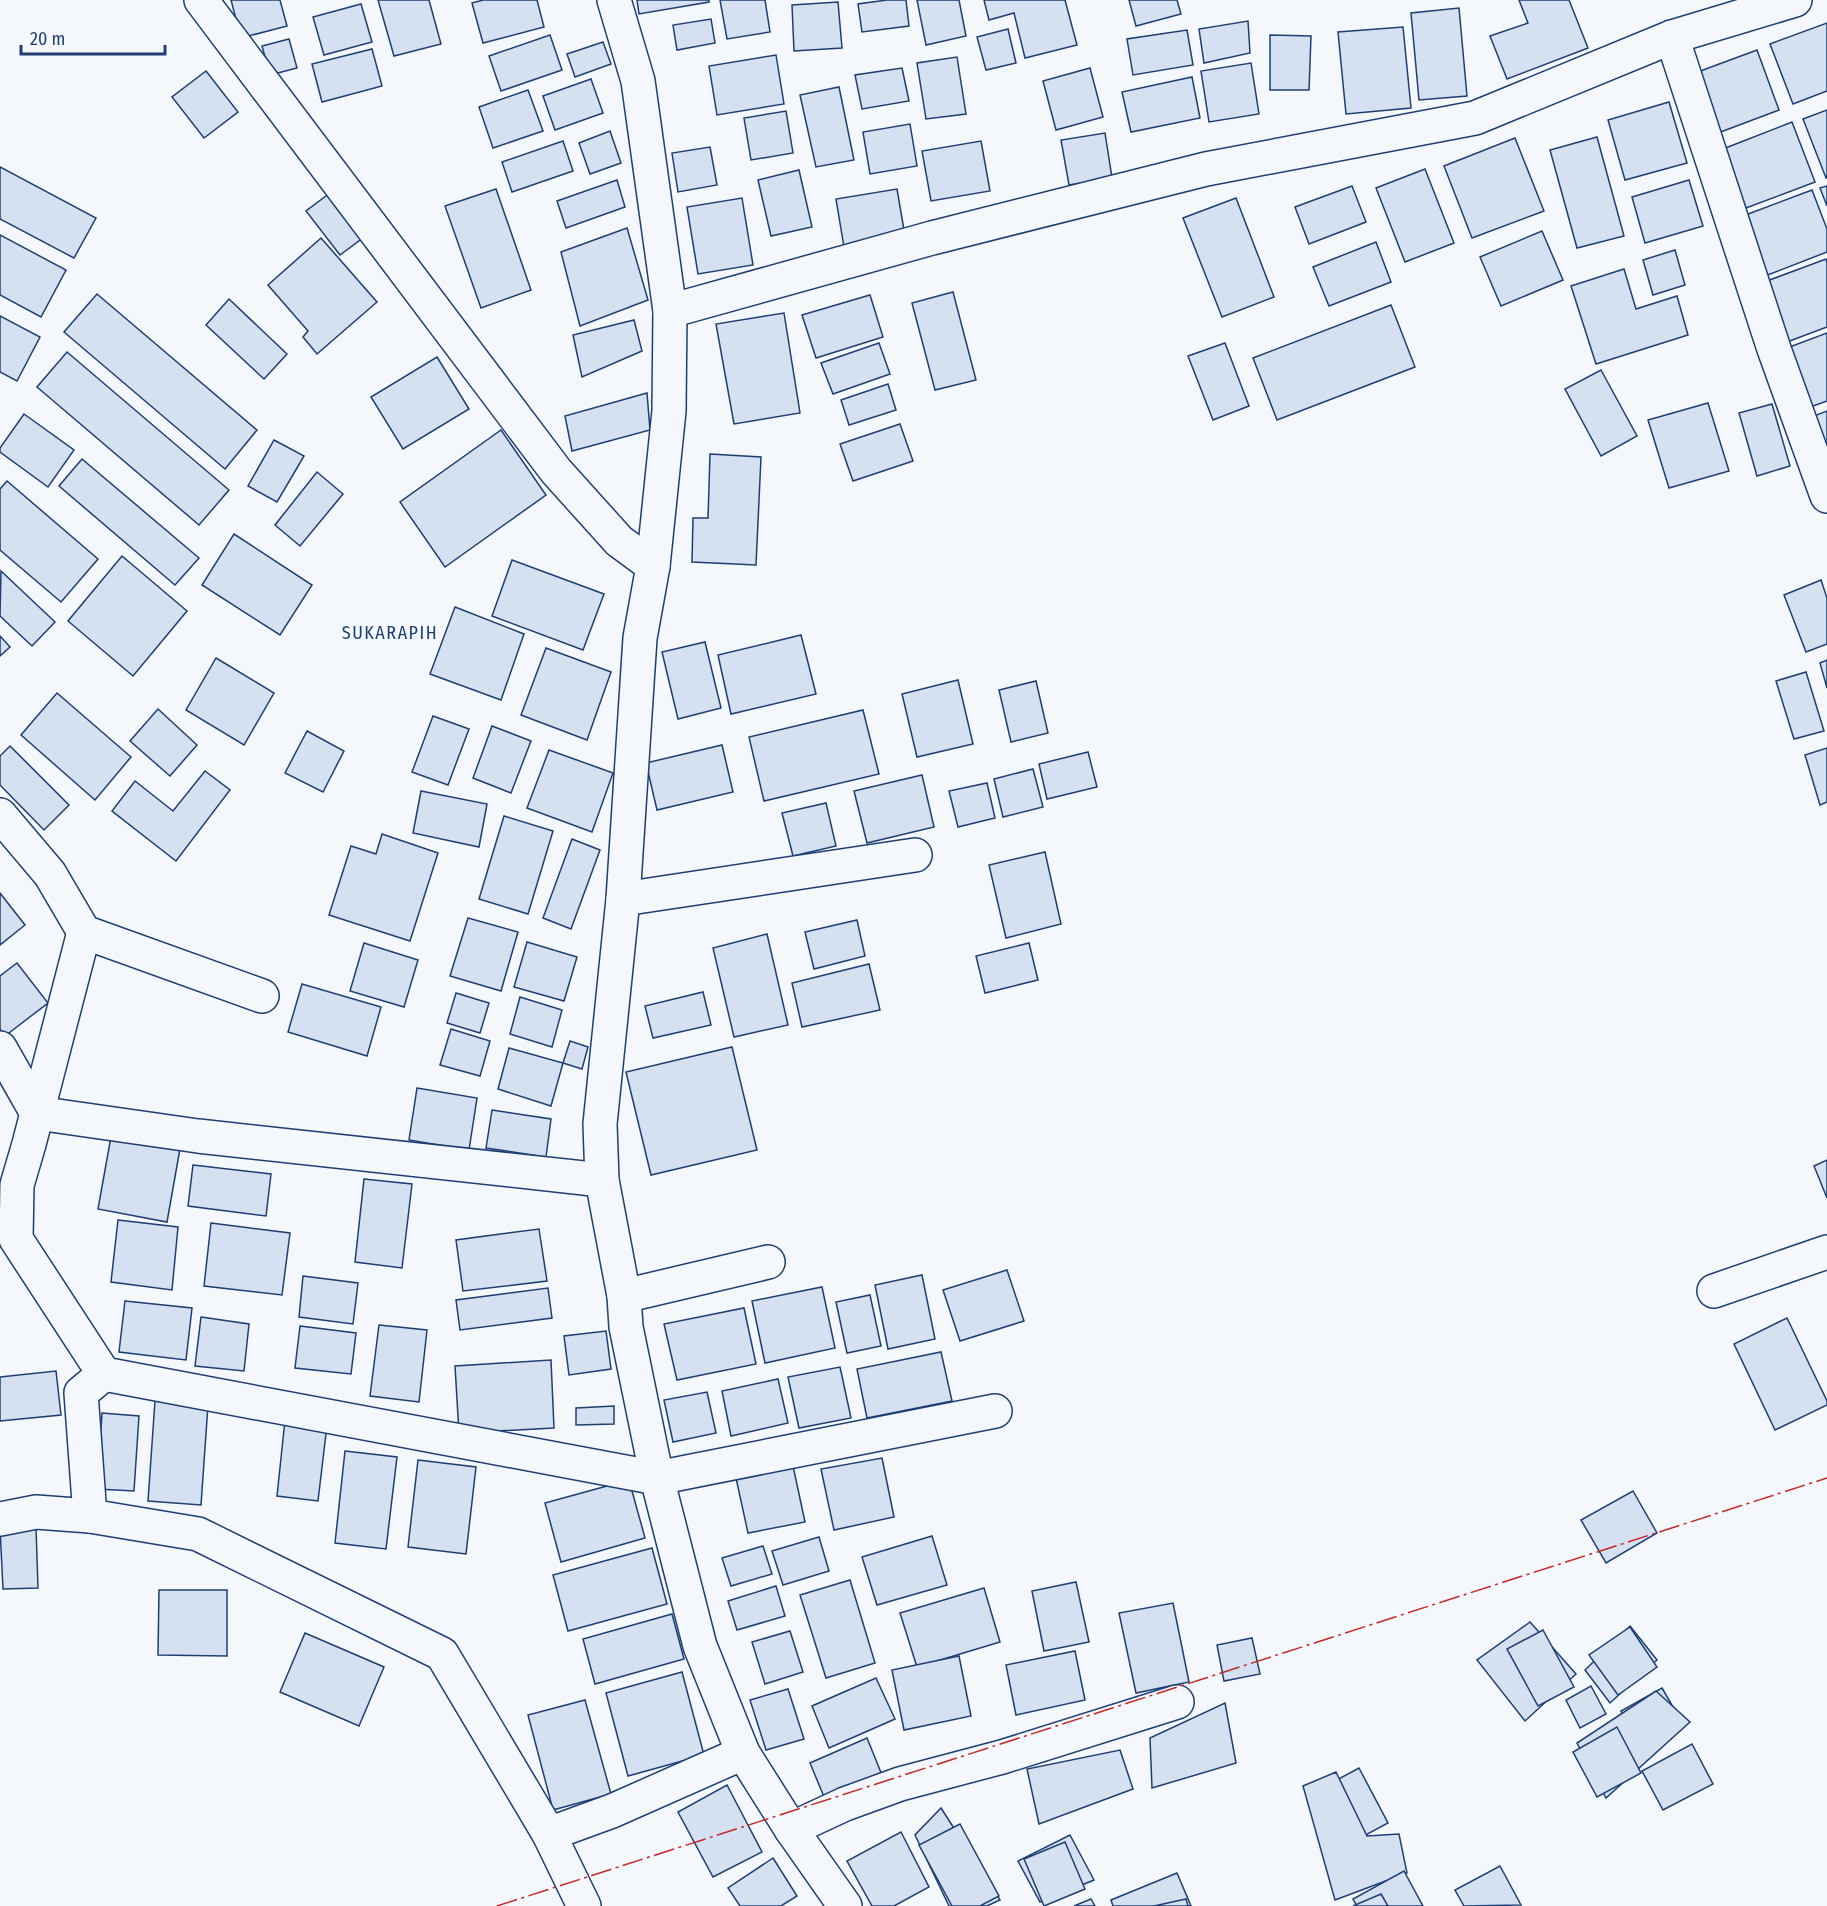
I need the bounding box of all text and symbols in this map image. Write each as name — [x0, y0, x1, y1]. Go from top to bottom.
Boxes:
scale bar — [21, 18, 165, 56]
text: 20 m — [30, 28, 65, 50]
district label: SUKARAPIH — [342, 622, 438, 644]

